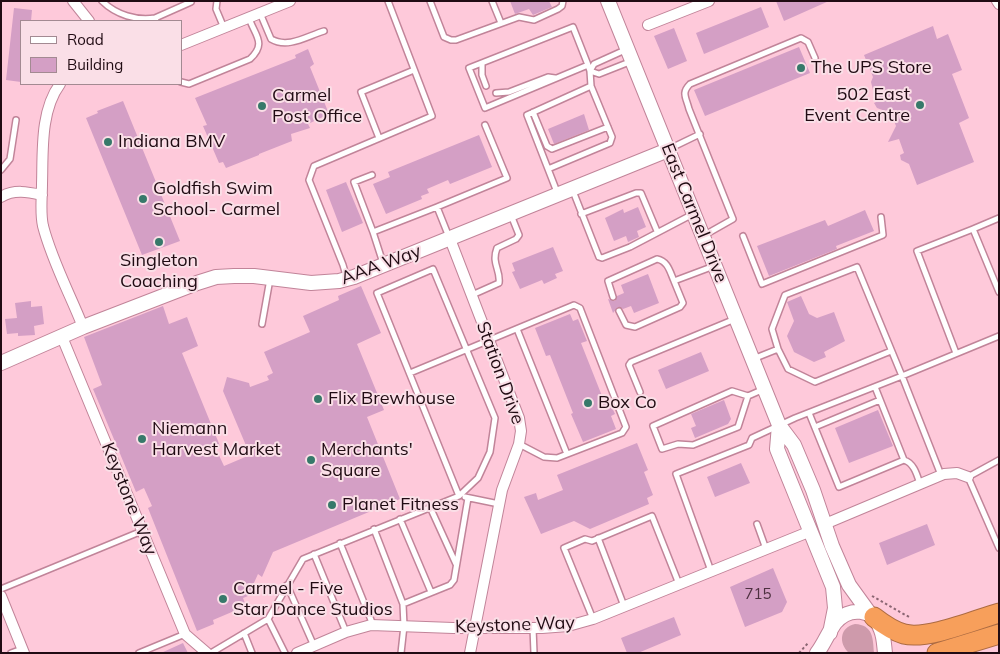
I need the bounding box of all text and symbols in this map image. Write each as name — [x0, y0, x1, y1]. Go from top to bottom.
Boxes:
legend — [20, 20, 182, 85]
text: Road — [67, 30, 104, 49]
text: Building — [67, 55, 123, 74]
place label: The UPS Store — [811, 57, 932, 79]
marker: The UPS Store — [795, 62, 807, 74]
place label: 502 East Event Centre — [804, 84, 910, 126]
place label: Carmel Post Office — [272, 85, 362, 128]
marker: 502 East Event Centre — [914, 99, 926, 111]
marker: Carmel Post Office — [256, 100, 268, 112]
place label: Indiana BMV — [118, 131, 225, 153]
marker: Indiana BMV — [102, 136, 114, 148]
street label: East Carmel Drive — [656, 140, 732, 286]
place label: Goldfish Swim School- Carmel — [153, 178, 280, 220]
marker: Goldfish Swim School- Carmel — [137, 193, 149, 205]
marker: Singleton Coaching — [153, 236, 165, 248]
street label: AAA Way — [338, 241, 424, 289]
place label: Singleton Coaching — [120, 250, 198, 292]
street label: Station Drive — [471, 319, 529, 427]
place label: Flix Brewhouse — [328, 388, 455, 410]
place label: Box Co — [598, 392, 657, 414]
marker: Flix Brewhouse — [312, 393, 324, 405]
marker: Box Co — [582, 397, 594, 409]
place label: Niemann Harvest Market — [152, 418, 281, 460]
marker: Niemann Harvest Market — [136, 433, 148, 445]
street label: Keystone Way — [97, 439, 161, 559]
place label: Merchants' Square — [321, 439, 413, 482]
marker: Merchants' Square — [305, 454, 317, 466]
place label: Planet Fitness — [342, 494, 459, 516]
marker: Planet Fitness — [326, 499, 338, 511]
place label: Carmel - Five Star Dance Studios — [233, 578, 393, 620]
house number: 715 — [745, 585, 771, 603]
marker: Carmel - Five Star Dance Studios — [217, 593, 229, 605]
street label: Keystone Way — [455, 612, 575, 638]

